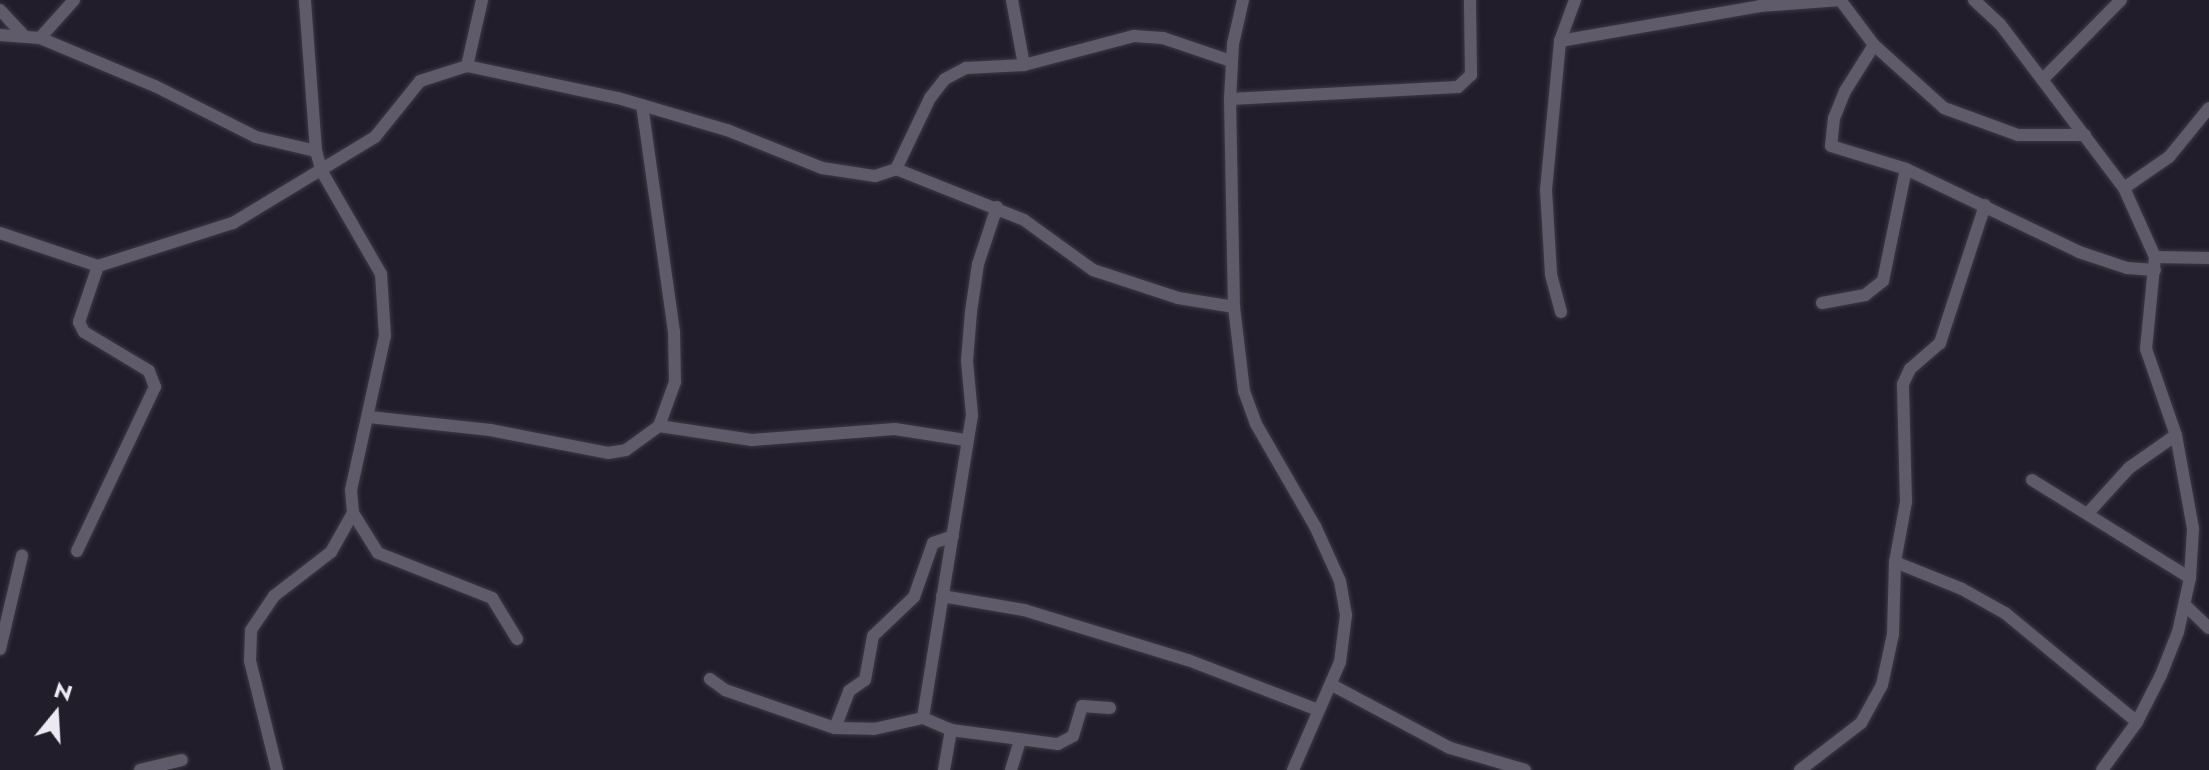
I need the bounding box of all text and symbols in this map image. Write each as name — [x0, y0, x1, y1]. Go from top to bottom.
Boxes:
text: N — [50, 673, 77, 709]
north arrow — [16, 674, 96, 754]

